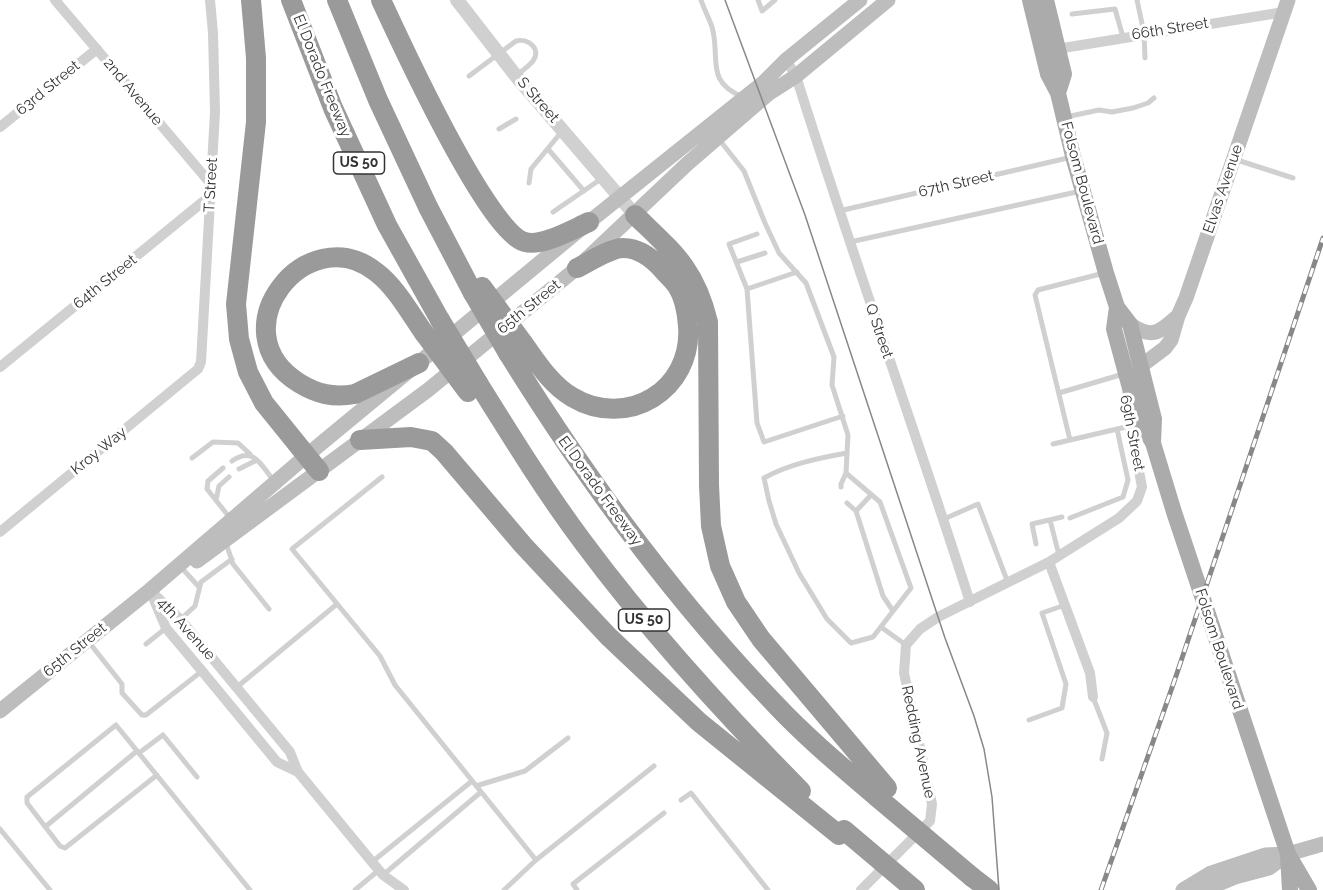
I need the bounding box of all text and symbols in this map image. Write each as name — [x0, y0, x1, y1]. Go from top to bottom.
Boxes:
street label: El Dorado Freeway — [289, 12, 355, 140]
street label: 66th Street — [1130, 14, 1210, 44]
street label: 2nd Avenue — [100, 55, 166, 129]
street label: 63rd Street — [12, 57, 84, 119]
street label: S Street — [513, 74, 563, 126]
street label: Folsom Boulevard — [1057, 120, 1107, 246]
street label: Elvas Avenue — [1199, 142, 1247, 236]
road number: US 50 — [334, 152, 385, 174]
street label: T Street — [201, 157, 221, 213]
street label: 67th Street — [917, 167, 995, 201]
street label: 64th Street — [70, 251, 140, 313]
street label: 65th Street — [494, 276, 564, 338]
street label: Q Street — [861, 301, 897, 361]
street label: 69th Street — [1116, 393, 1148, 473]
street label: Kroy Way — [68, 423, 130, 479]
street label: El Dorado Freeway — [554, 433, 646, 549]
street label: Folsom Boulevard — [1191, 586, 1247, 712]
street label: 4th Avenue — [153, 594, 219, 664]
road number: US 50 — [618, 609, 670, 631]
street label: 65th Street — [40, 619, 110, 681]
street label: Redding Avenue — [897, 684, 939, 800]

